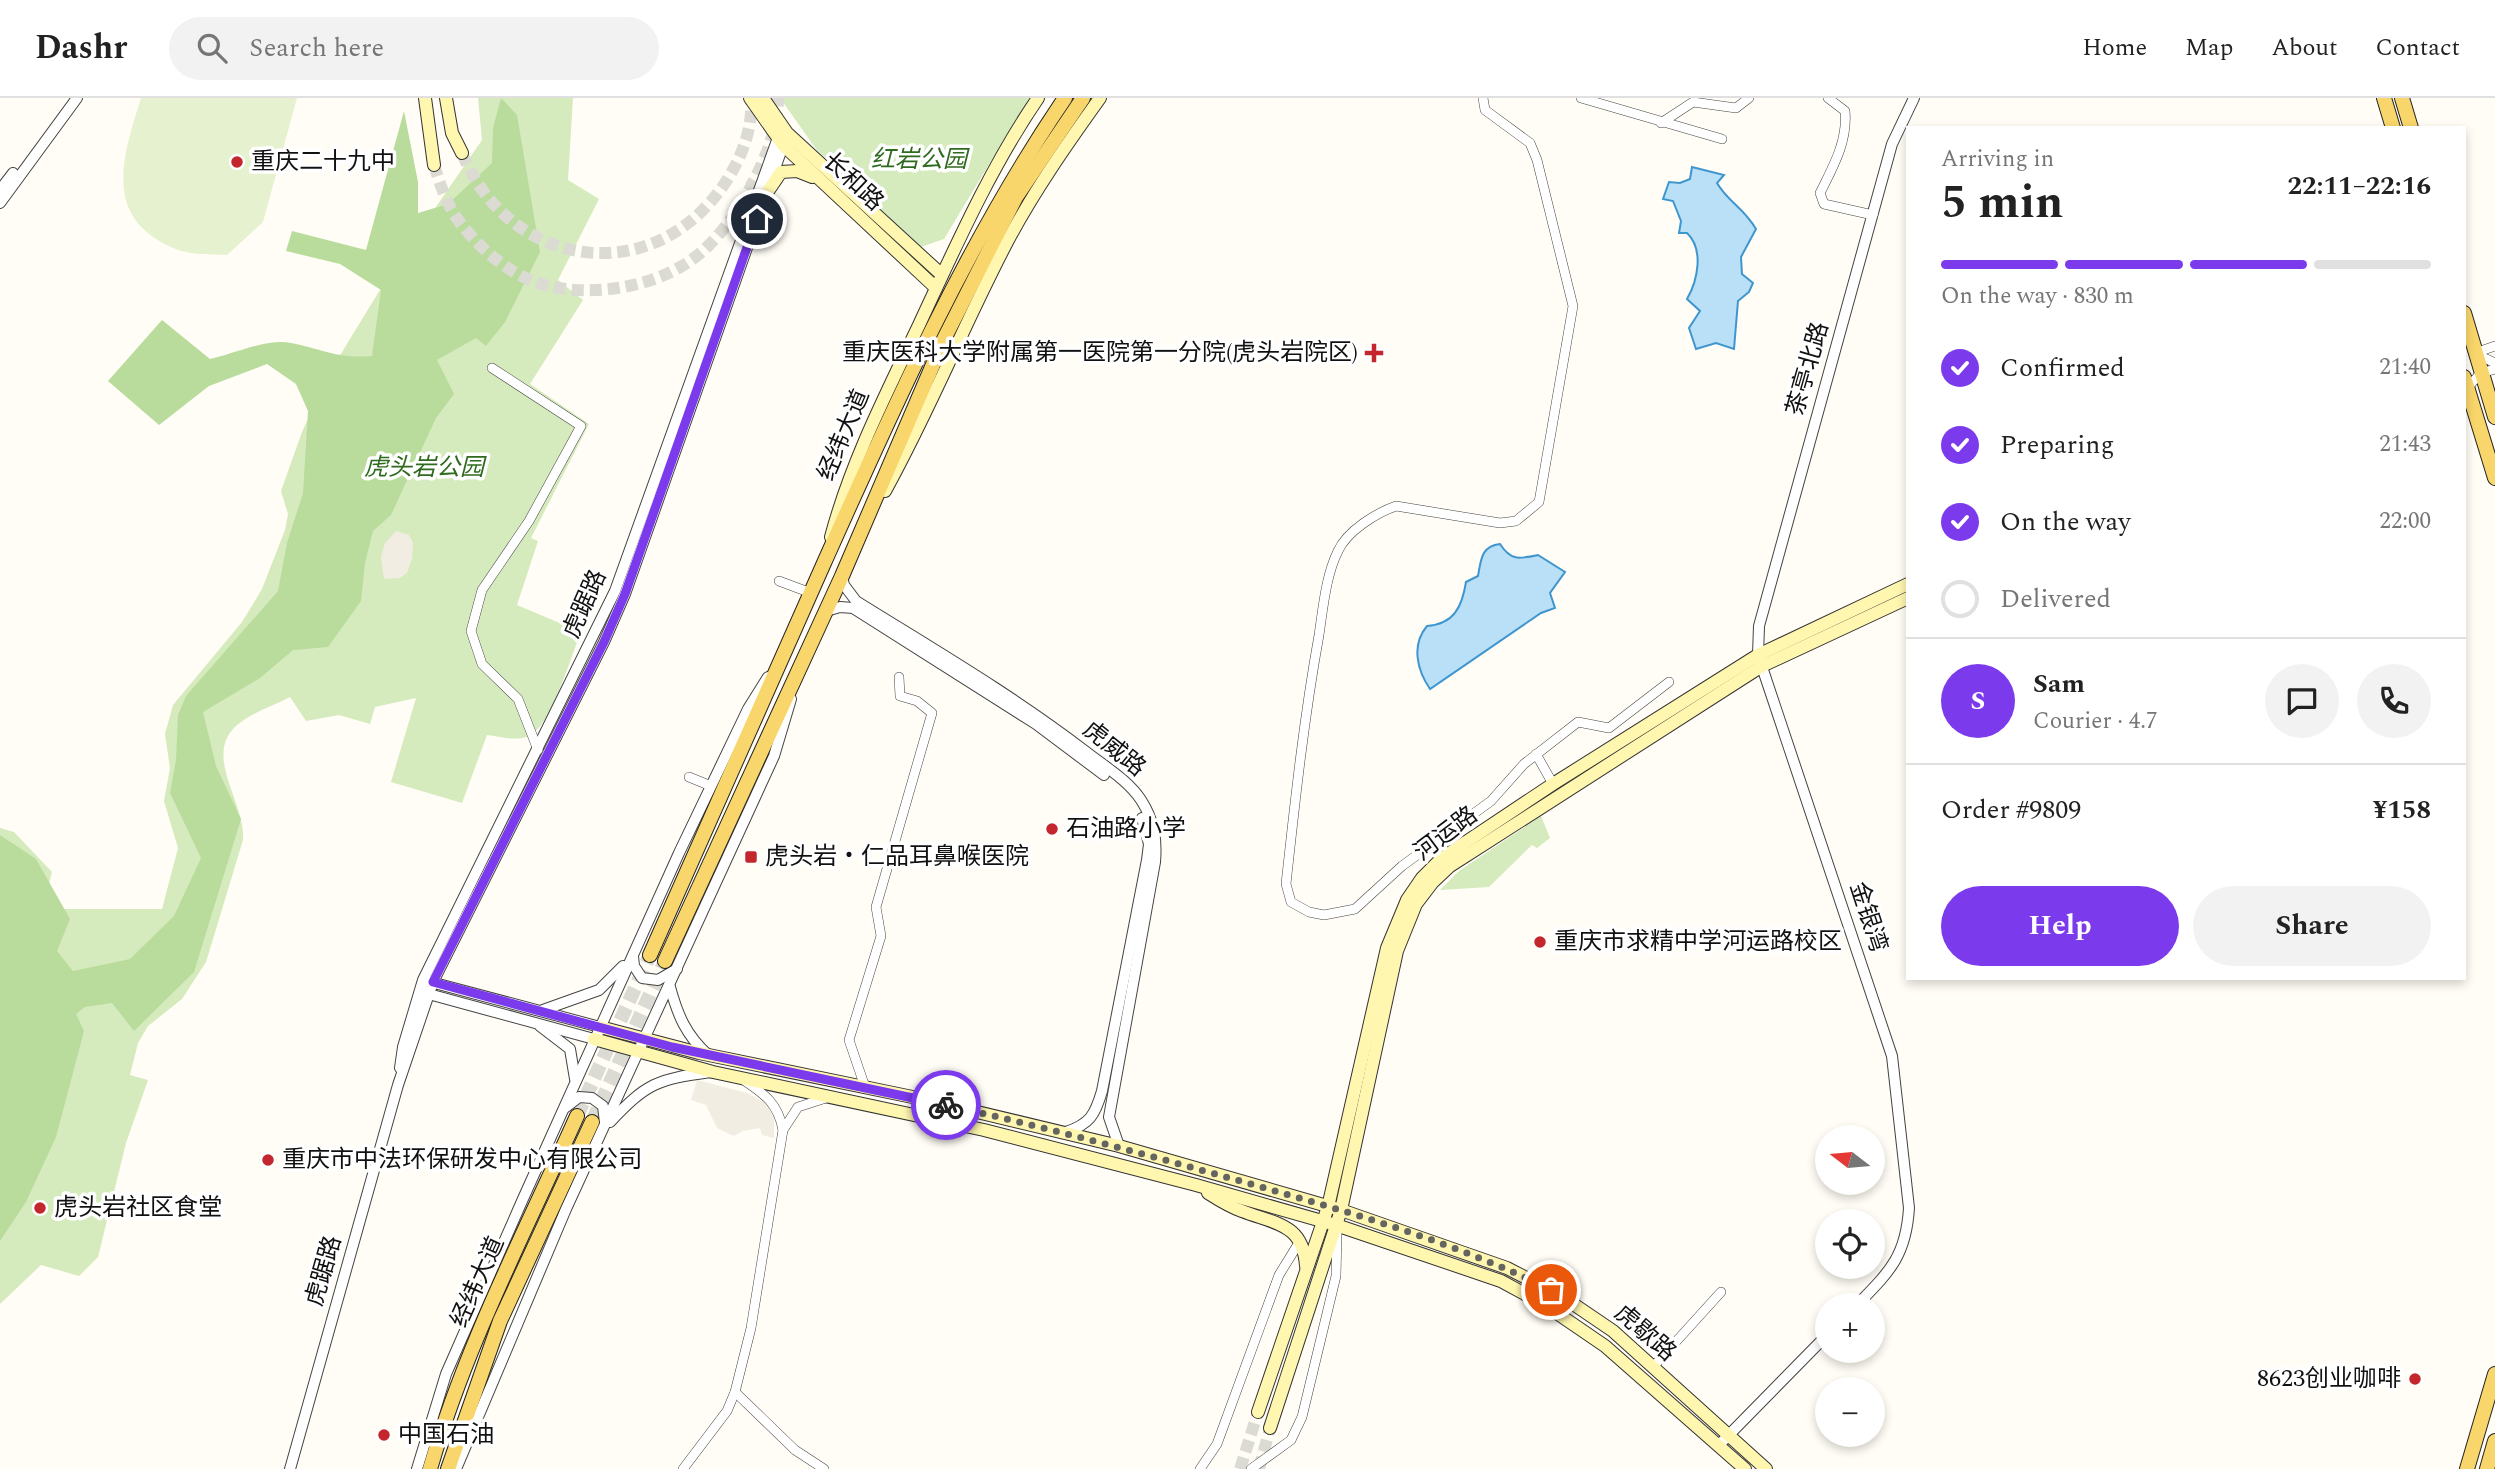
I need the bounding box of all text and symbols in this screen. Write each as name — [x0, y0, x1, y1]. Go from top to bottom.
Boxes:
search box — [169, 17, 659, 80]
text: Dashr — [35, 23, 127, 73]
text: Search here — [249, 28, 384, 68]
icon: search — [193, 29, 231, 67]
text: Home — [2082, 30, 2147, 66]
text: Map — [2185, 30, 2233, 66]
text: About — [2271, 30, 2337, 66]
text: Contact — [2375, 30, 2460, 66]
park label: 红岩公园 — [871, 142, 970, 178]
text: Arriving in — [1941, 142, 2054, 177]
place label: 重庆二十九中 — [251, 144, 395, 180]
street label: 长和路 — [814, 144, 892, 220]
marker: 重庆二十九中 — [229, 154, 245, 170]
text: 22:11–22:16 — [2287, 166, 2431, 206]
text: 5 min — [1941, 168, 2063, 238]
pin — [727, 189, 787, 249]
icon: home — [738, 200, 776, 238]
text: On the way · 830 m — [1941, 279, 2134, 314]
street label: 茶亭北路 — [1777, 318, 1839, 420]
place label: 重庆医科大学附属第一医院第一分院(虎头岩院区) — [842, 335, 1358, 371]
marker: 重庆医科大学附属第一医院第一分院(虎头岩院区) — [1364, 343, 1384, 363]
text: Confirmed — [2000, 348, 2125, 388]
icon: check — [1941, 349, 1979, 387]
text: 21:40 — [2379, 350, 2431, 385]
street label: 经纬大道 — [809, 384, 879, 486]
text: Preparing — [2000, 425, 2114, 465]
icon: check — [1941, 426, 1979, 464]
text: 21:43 — [2379, 427, 2431, 462]
park label: 虎头岩公园 — [364, 450, 487, 486]
text: On the way — [2000, 502, 2131, 542]
icon: check — [1941, 503, 1979, 541]
text: 22:00 — [2379, 504, 2431, 539]
street label: 虎踞路 — [554, 564, 616, 644]
text: Delivered — [2000, 579, 2111, 619]
text: Sam — [2033, 664, 2085, 704]
button: chat — [2265, 664, 2339, 738]
button: phone — [2357, 664, 2431, 738]
text: S — [1971, 681, 1985, 721]
text: Courier · 4.7 — [2033, 704, 2158, 739]
street label: 虎威路 — [1075, 712, 1153, 786]
text: Order #9809 — [1941, 790, 2081, 830]
text: ¥158 — [2373, 790, 2431, 830]
street label: 河运路 — [1406, 798, 1486, 870]
place label: 石油路小学 — [1066, 811, 1186, 847]
marker: 石油路小学 — [1044, 821, 1060, 837]
place label: 虎头岩‧仁品耳鼻喉医院 — [765, 839, 1029, 875]
marker: 虎头岩‧仁品耳鼻喉医院 — [743, 849, 759, 865]
street label: 金银湾 — [1840, 877, 1896, 957]
button: Help — [1941, 886, 2179, 966]
button: Share — [2193, 886, 2431, 966]
place label: 重庆市求精中学河运路校区 — [1554, 924, 1842, 960]
marker: 重庆市求精中学河运路校区 — [1532, 934, 1548, 950]
courier — [911, 1070, 981, 1140]
icon: bike — [927, 1086, 965, 1124]
north arrow — [1815, 1125, 1885, 1195]
map controls — [1815, 1125, 1885, 1447]
place label: 重庆市中法环保研发中心有限公司 — [282, 1142, 642, 1178]
marker: 重庆市中法环保研发中心有限公司 — [260, 1152, 276, 1168]
place label: 虎头岩社区食堂 — [54, 1190, 222, 1226]
marker: 虎头岩社区食堂 — [32, 1200, 48, 1216]
button: locate — [1815, 1209, 1885, 1279]
street label: 虎踞路 — [297, 1231, 351, 1311]
street label: 经纬大道 — [442, 1231, 514, 1333]
pin — [1521, 1260, 1581, 1320]
icon: bag — [1532, 1271, 1570, 1309]
button: + — [1815, 1293, 1885, 1363]
street label: 虎歇路 — [1606, 1296, 1684, 1370]
place label: 8623创业咖啡 — [2257, 1361, 2401, 1397]
marker: 8623创业咖啡 — [2407, 1371, 2423, 1387]
button: − — [1815, 1377, 1885, 1447]
place label: 中国石油 — [398, 1417, 494, 1453]
marker: 中国石油 — [376, 1427, 392, 1443]

